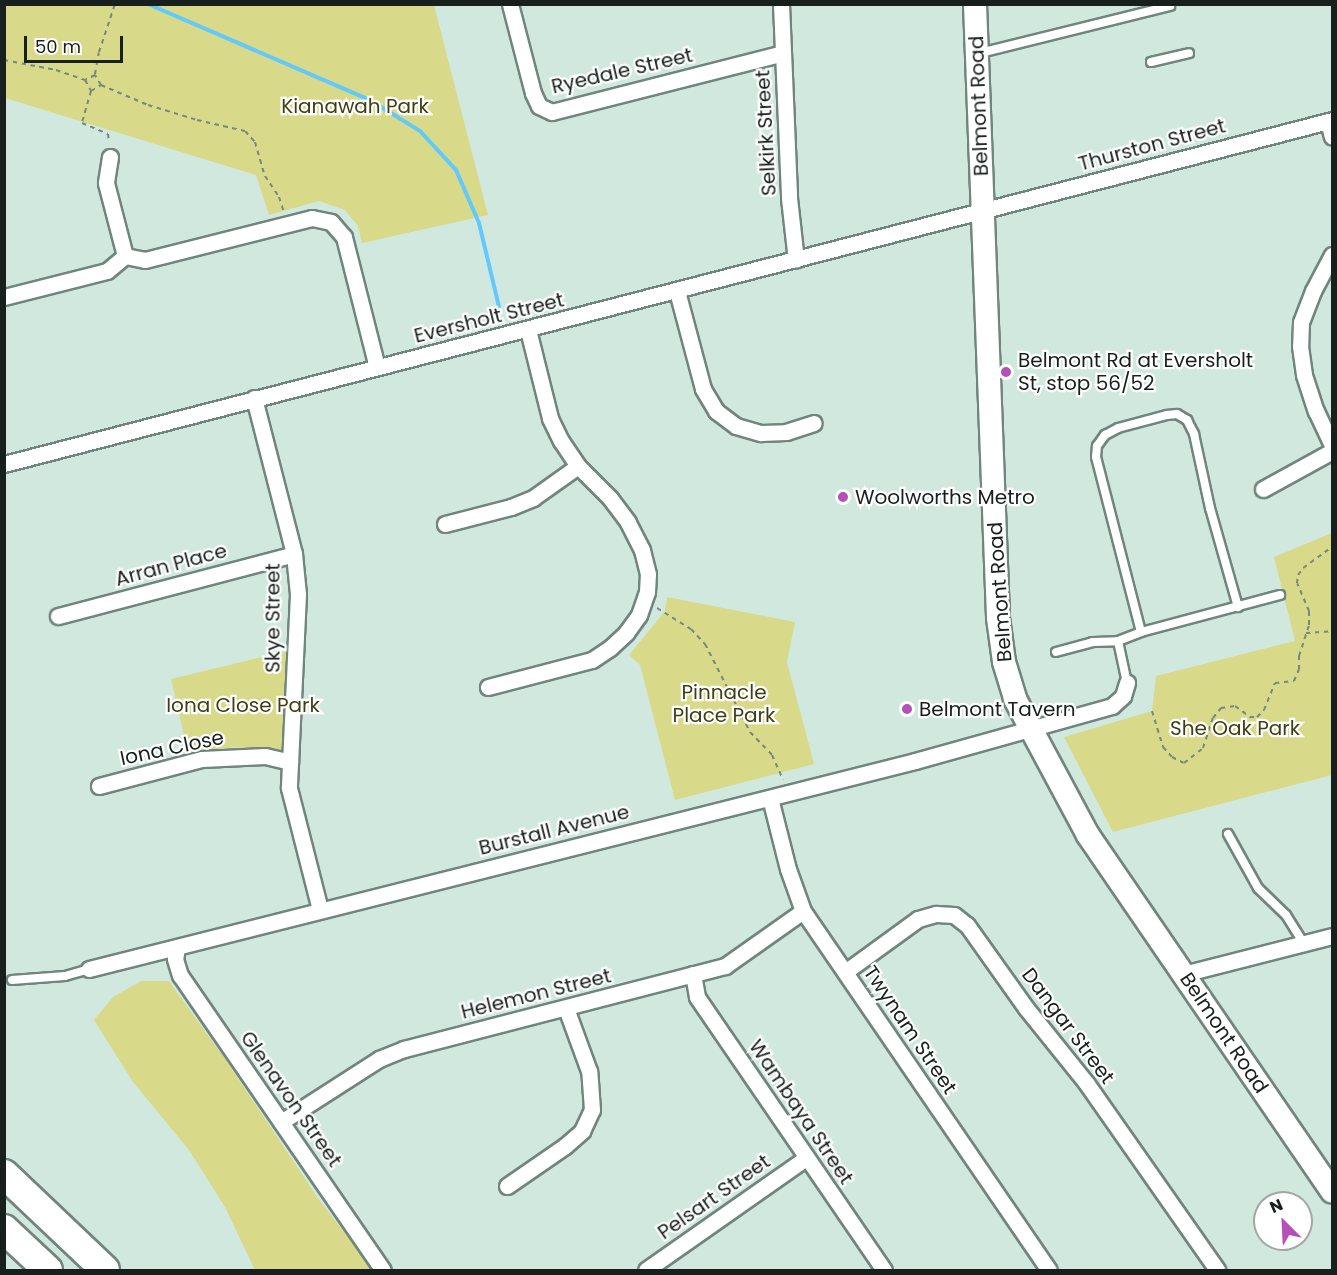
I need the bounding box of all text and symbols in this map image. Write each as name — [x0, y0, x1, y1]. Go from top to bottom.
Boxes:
scale bar — [27, 24, 126, 62]
text: 50 m — [35, 34, 81, 59]
street label: Belmont Road — [965, 35, 993, 177]
street label: Ryedale Street — [549, 43, 695, 99]
street label: Selkirk Street — [751, 69, 781, 197]
park label: Kianawah Park — [281, 94, 429, 118]
street label: Thurston Street — [1076, 114, 1228, 176]
street label: Eversholt Street — [412, 288, 566, 348]
place label: Belmont Rd at Eversholt St, stop 56/52 — [1018, 348, 1253, 395]
marker: Belmont Rd at Eversholt St, stop 56/52 — [999, 365, 1013, 379]
place label: Woolworths Metro — [855, 485, 1035, 509]
marker: Woolworths Metro — [836, 490, 850, 504]
street label: Belmont Road — [983, 521, 1017, 663]
street label: Arran Place — [113, 539, 229, 591]
street label: Skye Street — [261, 563, 285, 673]
park label: Pinnacle Place Park — [673, 681, 775, 728]
park label: Iona Close Park — [166, 693, 320, 717]
place label: Belmont Tavern — [919, 697, 1076, 721]
marker: Belmont Tavern — [900, 702, 914, 716]
park label: She Oak Park — [1170, 716, 1300, 740]
street label: Iona Close — [118, 725, 226, 771]
street label: Burstall Avenue — [476, 800, 632, 860]
street label: Twynam Street — [858, 961, 962, 1099]
street label: Dangar Street — [1017, 963, 1119, 1089]
street label: Helemon Street — [459, 964, 613, 1024]
street label: Belmont Road — [1175, 968, 1273, 1098]
street label: Glenavon Street — [235, 1027, 347, 1171]
street label: Wambaya Street — [744, 1035, 858, 1189]
street label: Pelsart Street — [653, 1149, 775, 1245]
north arrow — [1253, 1191, 1313, 1251]
text: N — [1266, 1193, 1286, 1219]

